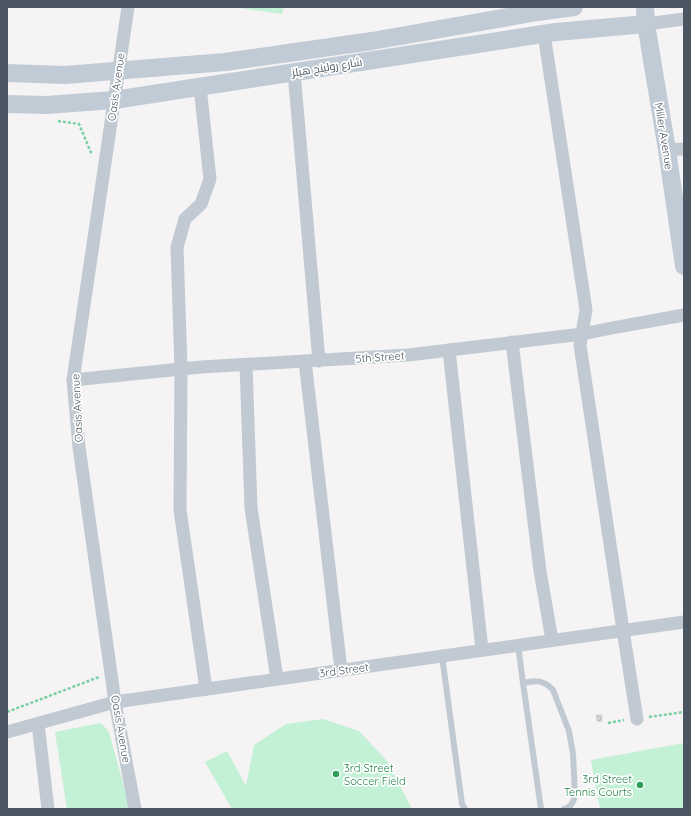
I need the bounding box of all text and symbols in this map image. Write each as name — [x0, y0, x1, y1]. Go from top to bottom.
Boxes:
street label: Oasis Avenue — [104, 52, 128, 122]
street label: شارع رولينج هيلز — [290, 55, 363, 81]
street label: Miller Avenue — [652, 102, 676, 170]
street label: 5th Street — [355, 348, 405, 366]
street label: Oasis Avenue — [68, 373, 86, 443]
street label: 3rd Street — [319, 660, 370, 680]
street label: Oasis Avenue — [108, 694, 134, 764]
place label: 3rd Street Soccer Field — [344, 761, 406, 788]
marker: 3rd Street Soccer Field — [331, 769, 341, 779]
place label: 3rd Street Tennis Courts — [564, 772, 632, 799]
marker: 3rd Street Tennis Courts — [635, 780, 645, 790]

